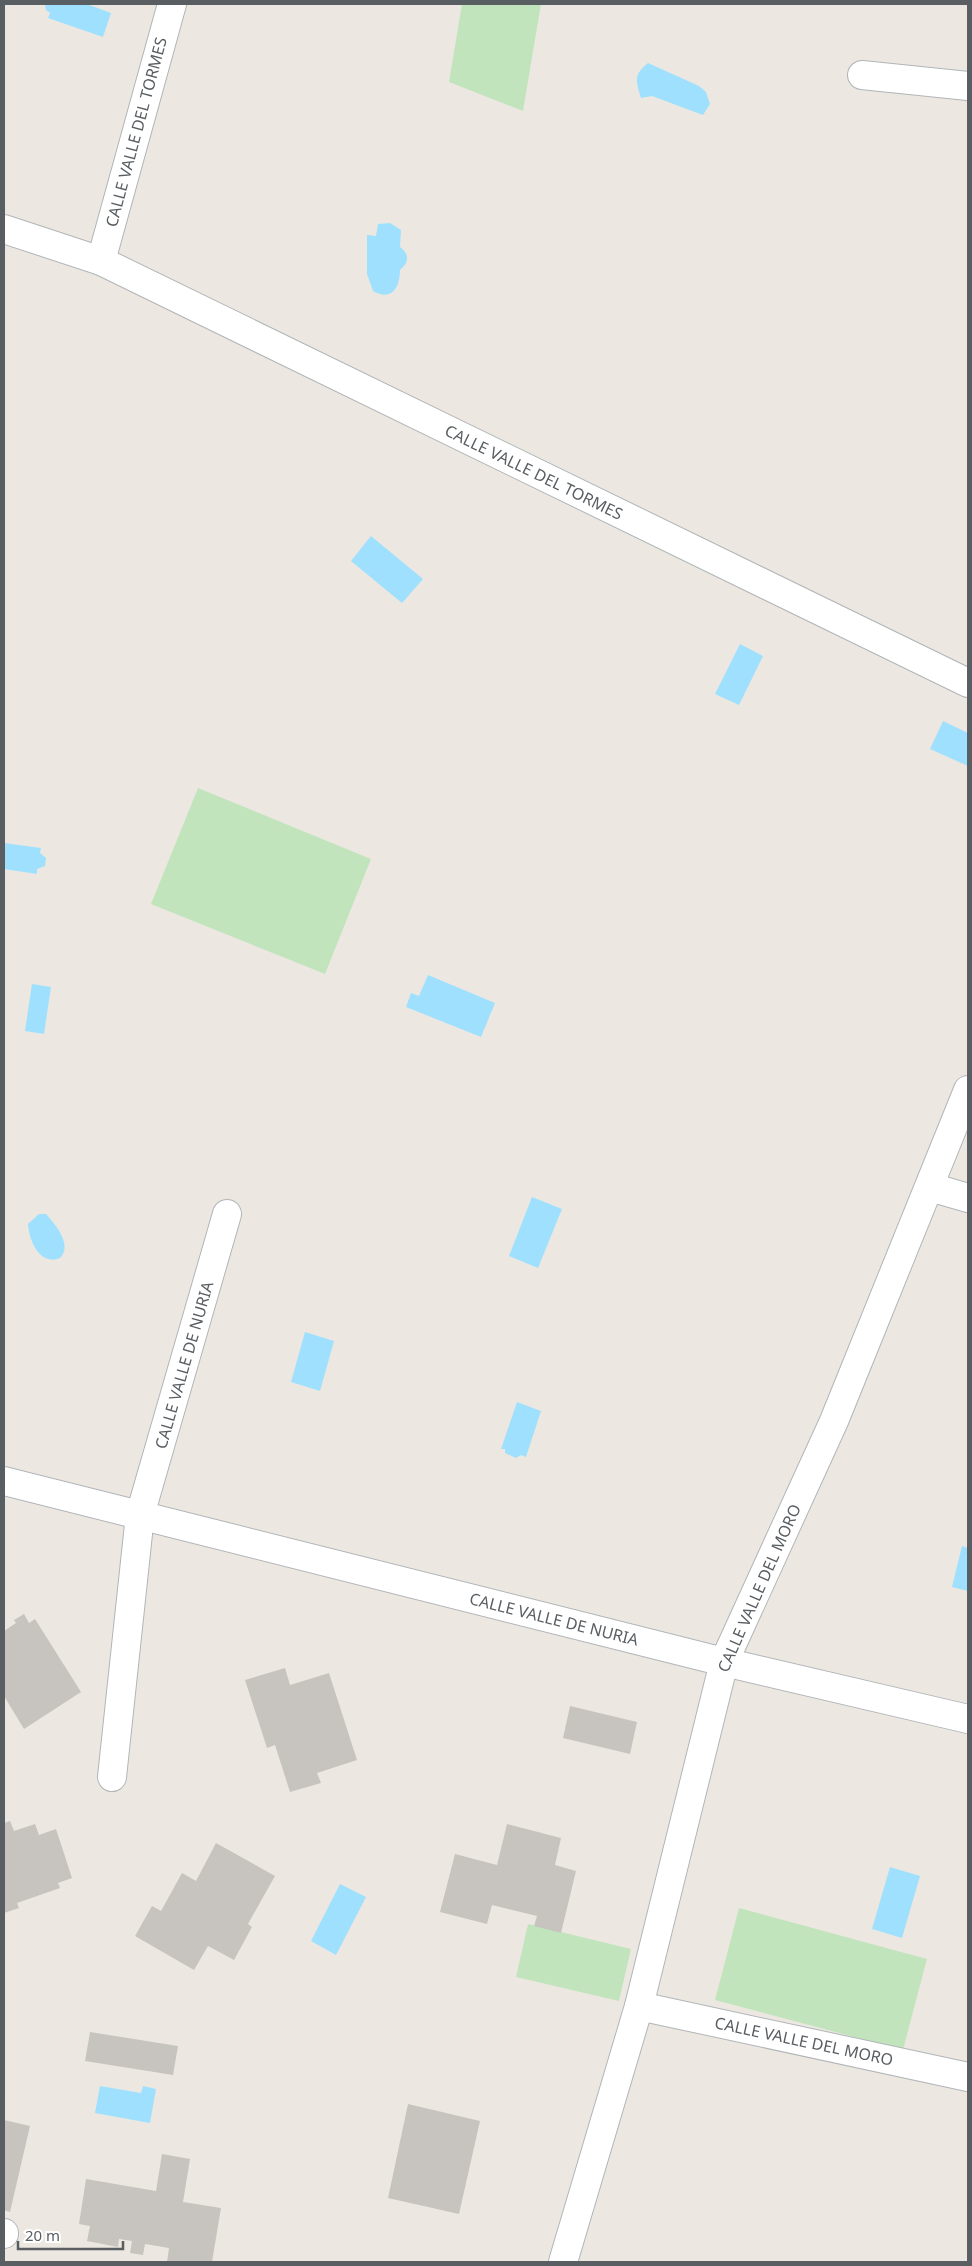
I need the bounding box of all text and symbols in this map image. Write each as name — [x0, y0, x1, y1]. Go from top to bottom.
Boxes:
street label: CALLE VALLE DEL TORMES — [100, 35, 172, 229]
street label: CALLE VALLE DEL TORMES — [441, 419, 627, 525]
street label: CALLE VALLE DE NURIA — [150, 1278, 219, 1451]
street label: CALLE VALLE DEL MORO — [712, 1501, 806, 1675]
street label: CALLE VALLE DE NURIA — [467, 1587, 642, 1651]
street label: CALLE VALLE DEL MORO — [713, 2011, 895, 2071]
scale bar — [18, 2218, 122, 2250]
text: 20 m — [25, 2225, 60, 2245]

